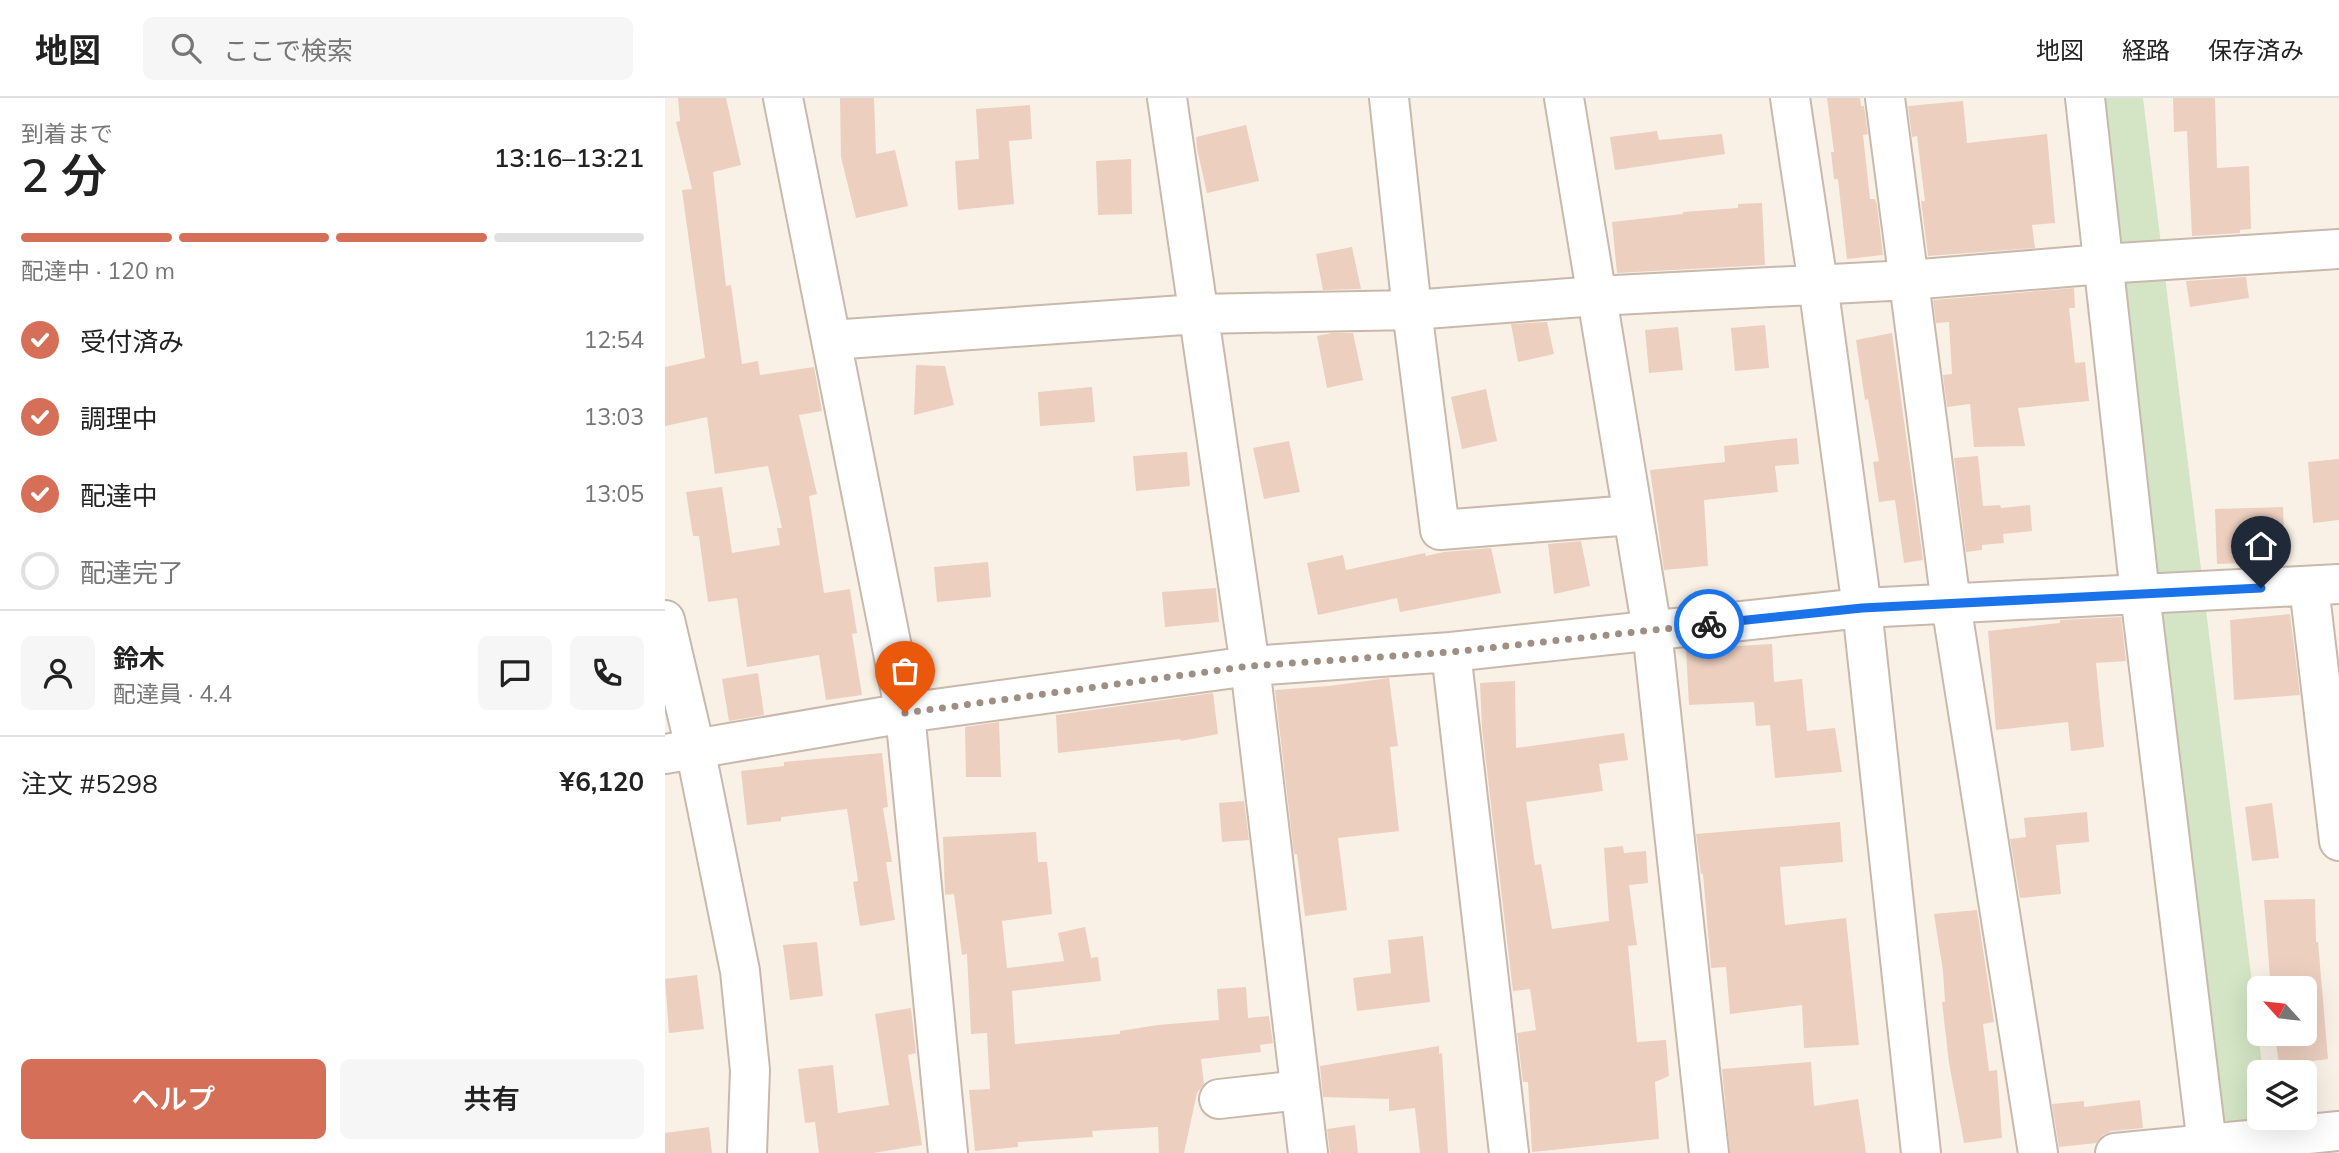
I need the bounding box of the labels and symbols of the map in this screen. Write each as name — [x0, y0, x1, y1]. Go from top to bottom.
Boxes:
pin — [2231, 516, 2291, 588]
courier — [1674, 589, 1744, 659]
pin — [875, 641, 935, 713]
north arrow — [2247, 976, 2317, 1046]

